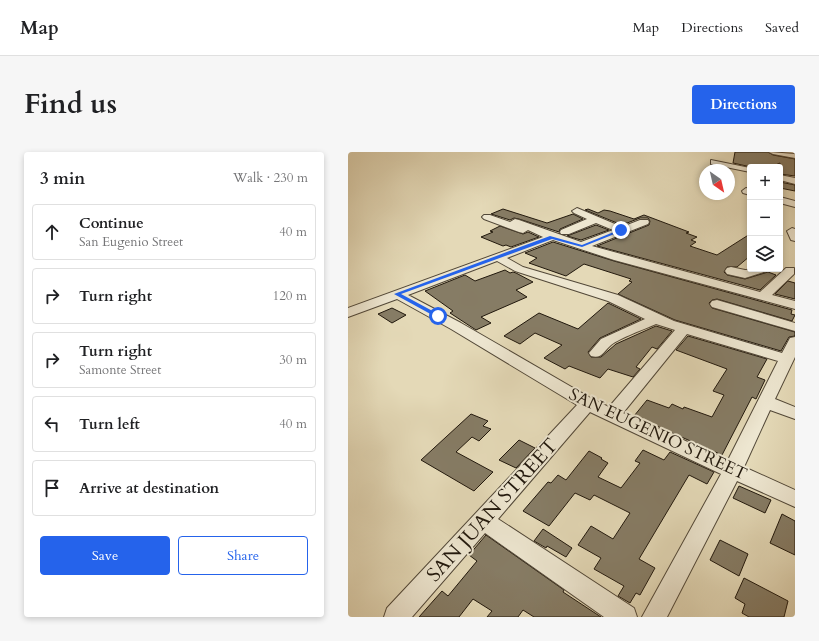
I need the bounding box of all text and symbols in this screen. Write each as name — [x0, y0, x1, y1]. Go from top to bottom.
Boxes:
text: Map — [20, 15, 59, 41]
text: Map — [633, 18, 659, 37]
text: Directions — [681, 18, 743, 37]
text: Saved — [765, 18, 799, 37]
text: Find us — [24, 85, 117, 123]
button: Directions — [692, 85, 795, 124]
north arrow — [699, 164, 735, 200]
map controls — [747, 164, 783, 272]
button: + — [747, 164, 783, 200]
text: 3 min — [40, 167, 85, 190]
text: Walk · 230 m — [233, 169, 308, 187]
button: − — [747, 200, 783, 236]
text: Continue — [79, 213, 144, 233]
icon: ahead — [41, 221, 63, 243]
route end — [612, 221, 630, 239]
text: 40 m — [279, 223, 307, 241]
text: San Eugenio Street — [79, 233, 183, 251]
button: layers — [747, 236, 783, 272]
icon: right — [41, 285, 63, 307]
text: Turn right — [79, 286, 152, 306]
text: 120 m — [273, 287, 307, 305]
route start — [429, 307, 447, 325]
text: Turn right — [79, 341, 152, 361]
icon: right — [41, 349, 63, 371]
text: 30 m — [279, 351, 307, 369]
text: Samonte Street — [79, 361, 161, 379]
street label: SAN EUGENIO STREET — [565, 383, 751, 485]
icon: left — [41, 413, 63, 435]
text: Turn left — [79, 414, 140, 434]
text: 40 m — [279, 415, 307, 433]
street label: SAN JUAN STREET — [420, 432, 564, 588]
icon: arrive — [41, 477, 63, 499]
text: Arrive at destination — [79, 478, 219, 498]
button: Save — [40, 536, 170, 575]
button: Share — [178, 536, 308, 575]

